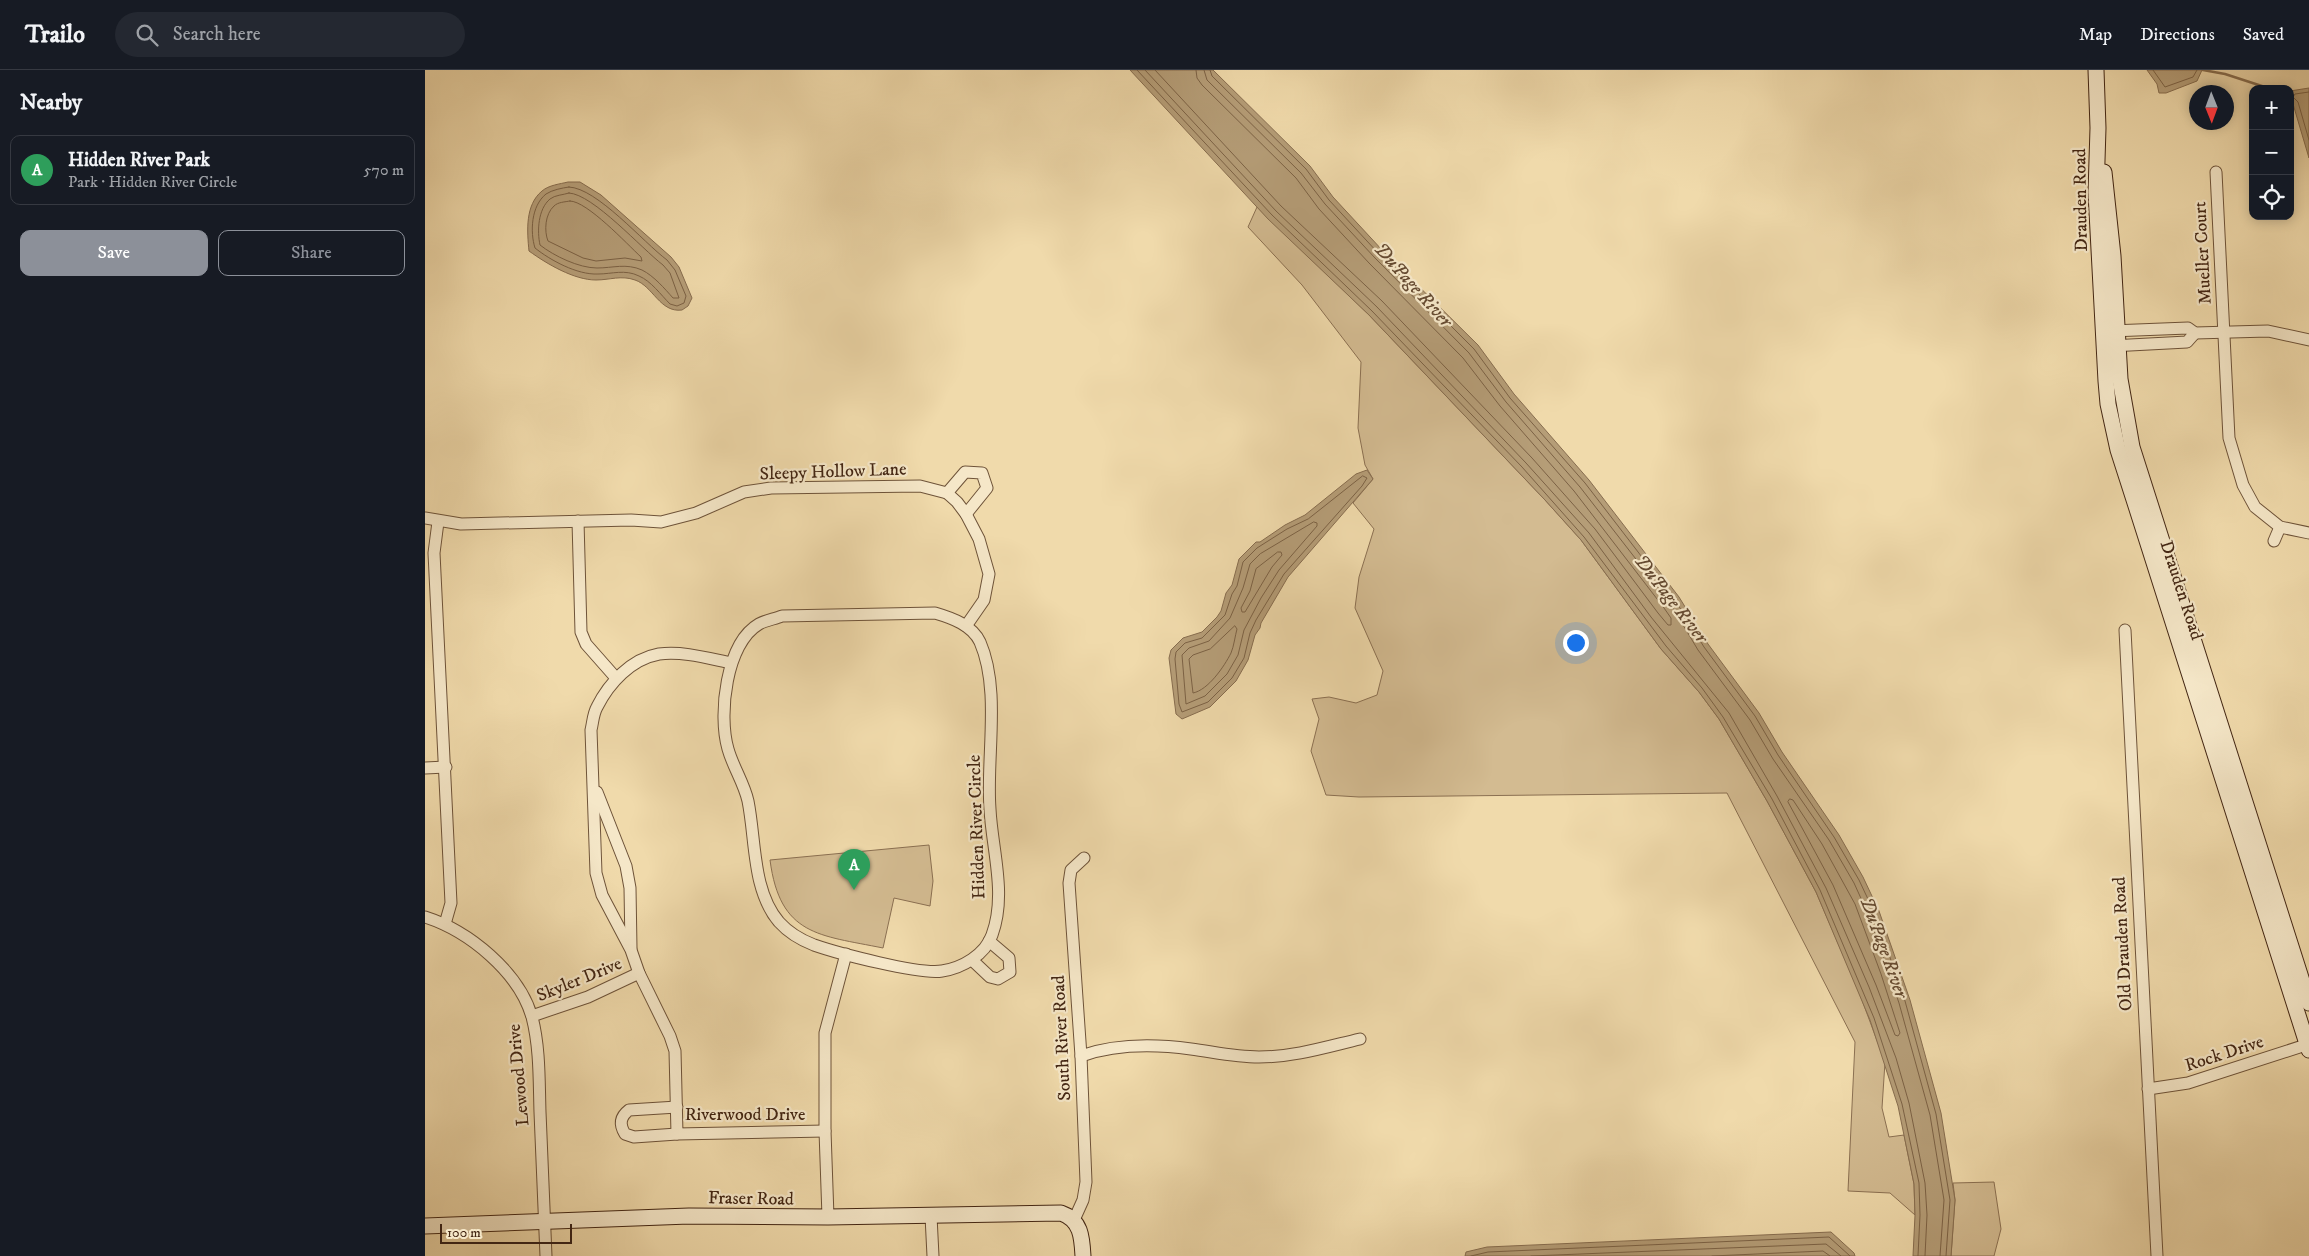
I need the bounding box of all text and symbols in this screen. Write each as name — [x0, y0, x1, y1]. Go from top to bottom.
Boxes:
search box — [115, 12, 465, 57]
text: Trailo — [25, 20, 85, 50]
icon: search — [133, 21, 161, 49]
text: Search here — [173, 23, 261, 46]
text: Map — [2079, 24, 2112, 46]
text: Directions — [2140, 24, 2215, 46]
text: Saved — [2243, 24, 2284, 46]
north arrow — [2189, 85, 2234, 130]
map controls — [2249, 85, 2294, 220]
button: + — [2249, 85, 2294, 130]
text: Nearby — [20, 90, 82, 116]
button: − — [2249, 130, 2294, 175]
street label: Drauden Road — [2069, 148, 2093, 252]
text: Hidden River Park — [68, 149, 210, 172]
text: A — [32, 160, 42, 180]
text: 570 m — [364, 160, 404, 180]
text: Park · Hidden River Circle — [68, 172, 237, 192]
button: locate — [2249, 175, 2294, 220]
street label: Mueller Court — [2189, 201, 2217, 305]
button: Save — [20, 230, 208, 276]
button: Share — [218, 230, 405, 276]
water label: DuPage River — [1369, 238, 1458, 334]
street label: Sleepy Hollow Lane — [759, 458, 907, 486]
street label: Drauden Road — [2155, 538, 2207, 643]
water label: DuPage River — [1629, 550, 1714, 649]
your location — [1563, 630, 1589, 656]
street label: Hidden River Circle — [963, 754, 991, 900]
pin: A — [838, 849, 870, 890]
street label: Old Drauden Road — [2108, 876, 2137, 1012]
water label: DuPage River — [1855, 894, 1913, 1003]
street label: Skyler Drive — [534, 953, 625, 1007]
street label: South River Road — [1048, 975, 1076, 1101]
street label: Lewood Drive — [504, 1023, 534, 1127]
street label: Rock Drive — [2182, 1031, 2266, 1077]
street label: Riverwood Drive — [685, 1104, 805, 1126]
street label: Fraser Road — [708, 1187, 794, 1211]
scale bar — [440, 1221, 573, 1244]
text: 100 m — [447, 1224, 481, 1242]

